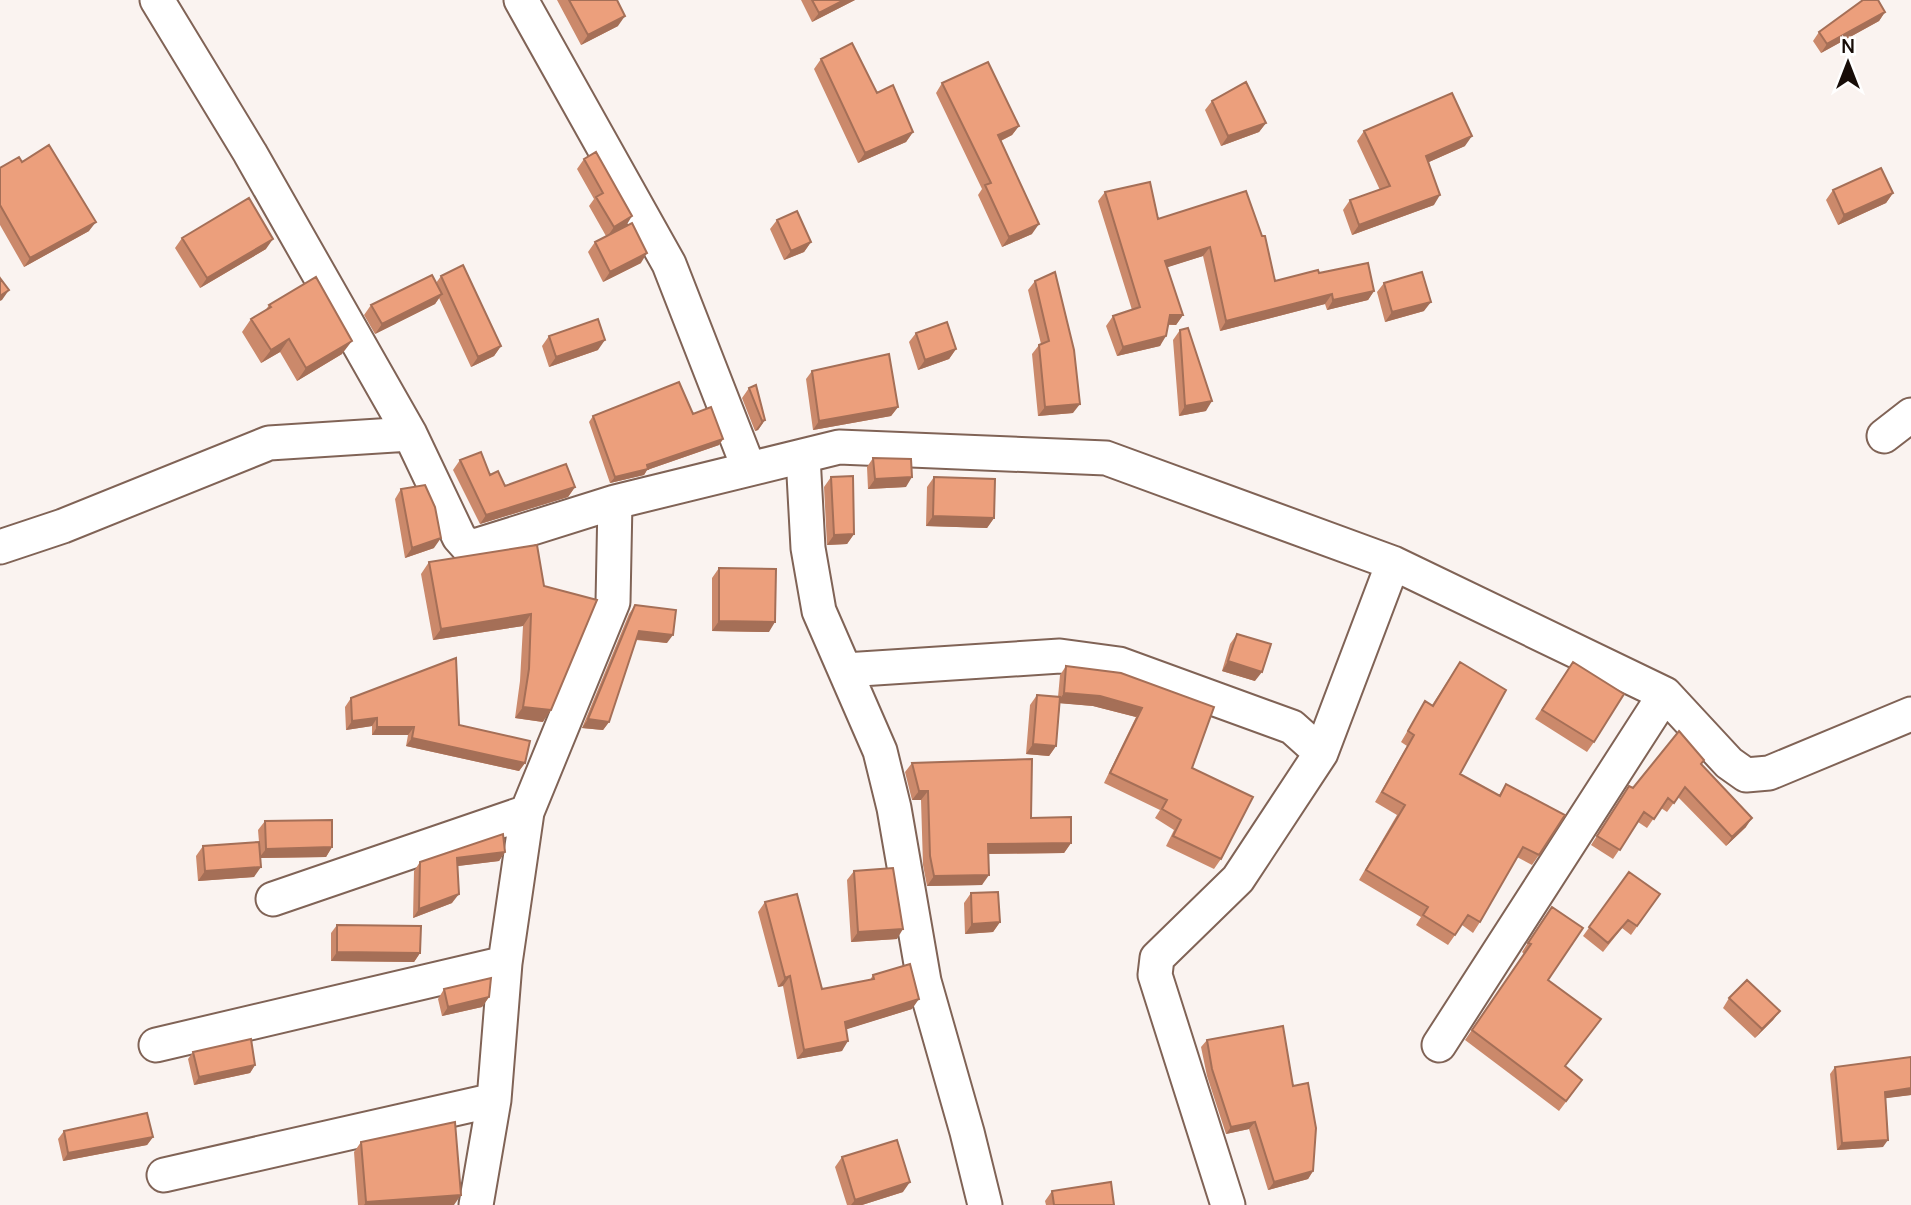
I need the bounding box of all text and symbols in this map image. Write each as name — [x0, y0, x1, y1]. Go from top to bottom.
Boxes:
north arrow — [1813, 28, 1883, 98]
text: N — [1841, 33, 1855, 59]

